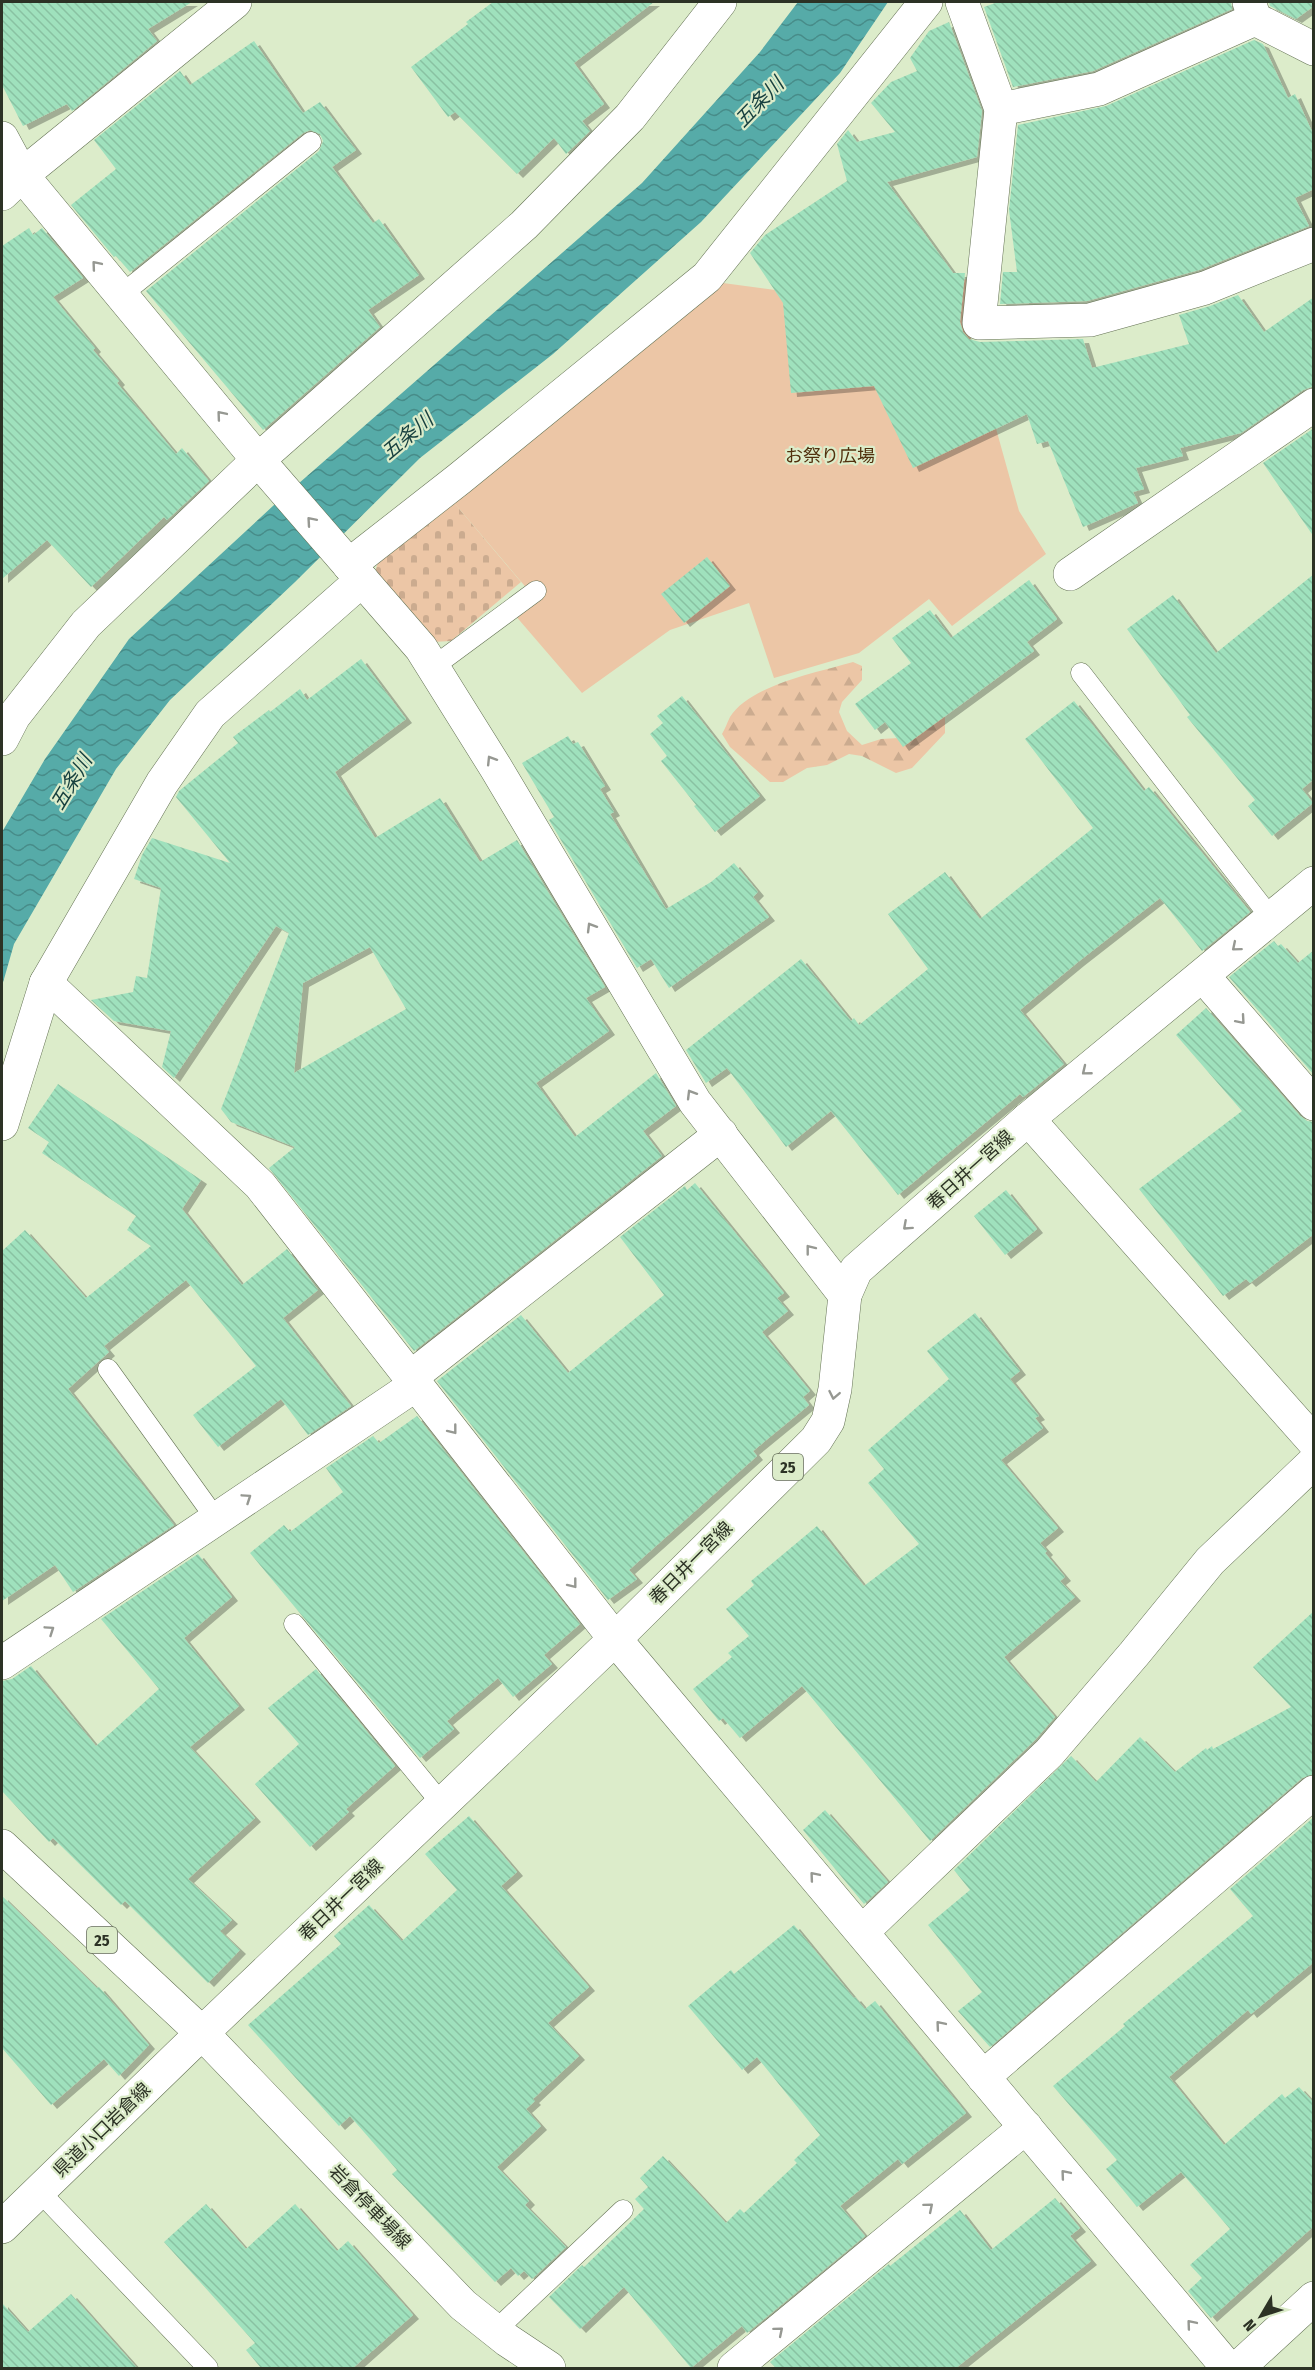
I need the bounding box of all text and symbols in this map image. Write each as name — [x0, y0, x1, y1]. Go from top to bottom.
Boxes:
water label: 五条川 — [730, 71, 790, 132]
one-way arrow — [92, 260, 103, 271]
water label: 五条川 — [376, 406, 439, 464]
one-way arrow — [217, 410, 228, 421]
park label: お祭り広場 — [785, 445, 875, 467]
one-way arrow — [307, 517, 318, 528]
water label: 五条川 — [45, 748, 98, 814]
one-way arrow — [486, 756, 498, 766]
one-way arrow — [587, 923, 598, 933]
one-way arrow — [1232, 940, 1243, 951]
one-way arrow — [1234, 1013, 1245, 1024]
one-way arrow — [1082, 1064, 1093, 1075]
one-way arrow — [686, 1090, 698, 1100]
street label: 春日井一宮線 — [923, 1126, 1017, 1214]
one-way arrow — [903, 1219, 914, 1230]
one-way arrow — [806, 1245, 817, 1256]
one-way arrow — [828, 1390, 841, 1400]
one-way arrow — [445, 1424, 456, 1435]
road number: 25 — [773, 1454, 803, 1480]
one-way arrow — [240, 1494, 251, 1505]
street label: 春日井一宮線 — [645, 1517, 737, 1609]
one-way arrow — [565, 1578, 576, 1589]
one-way arrow — [43, 1626, 54, 1637]
street label: 春日井一宮線 — [295, 1855, 387, 1945]
one-way arrow — [810, 1872, 821, 1883]
road number: 25 — [87, 1927, 117, 1953]
one-way arrow — [936, 2021, 947, 2032]
street label: 県道小口岩倉線 — [49, 2078, 155, 2182]
street label: 岩倉停車場線 — [325, 2161, 415, 2253]
one-way arrow — [1062, 2170, 1073, 2181]
one-way arrow — [922, 2203, 933, 2214]
north arrow — [1231, 2286, 1291, 2346]
text: N — [1239, 2315, 1260, 2335]
one-way arrow — [1187, 2320, 1198, 2331]
one-way arrow — [772, 2328, 783, 2339]

